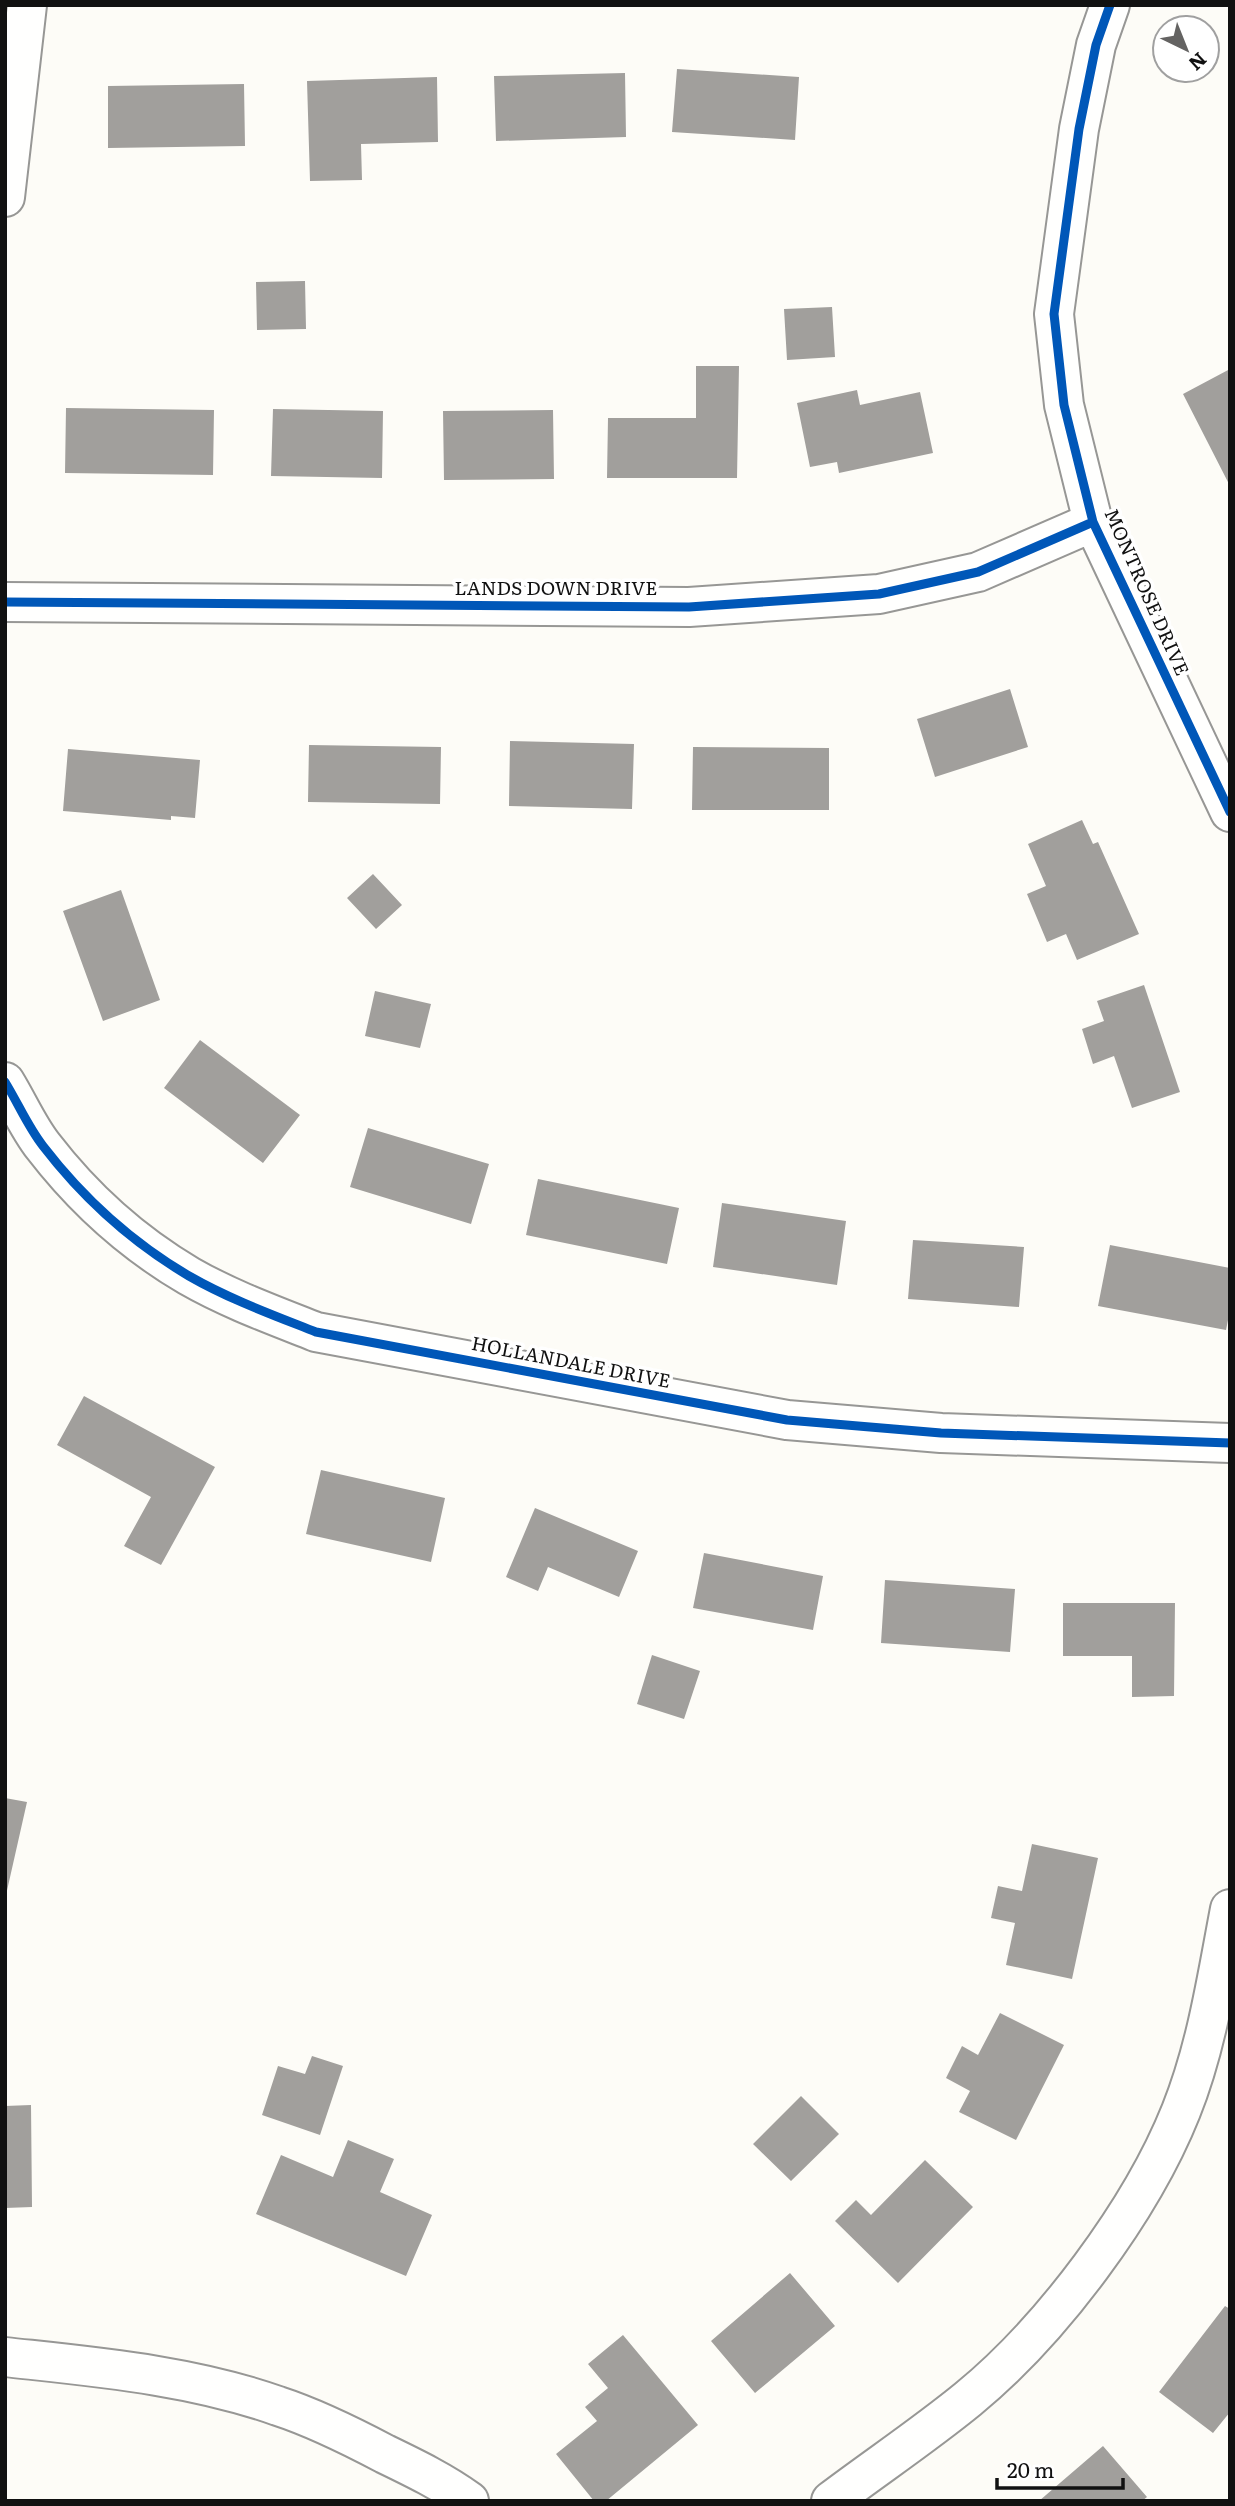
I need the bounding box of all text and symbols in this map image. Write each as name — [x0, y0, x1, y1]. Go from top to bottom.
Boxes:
north arrow — [1151, 14, 1221, 84]
text: N — [1183, 46, 1214, 78]
street label: MONTROSE DRIVE — [1099, 504, 1197, 680]
street label: LANDS DOWN DRIVE — [455, 573, 657, 601]
street label: HOLLANDALE DRIVE — [469, 1328, 673, 1394]
scale bar — [997, 2446, 1123, 2490]
text: 20 m — [1007, 2453, 1054, 2484]

